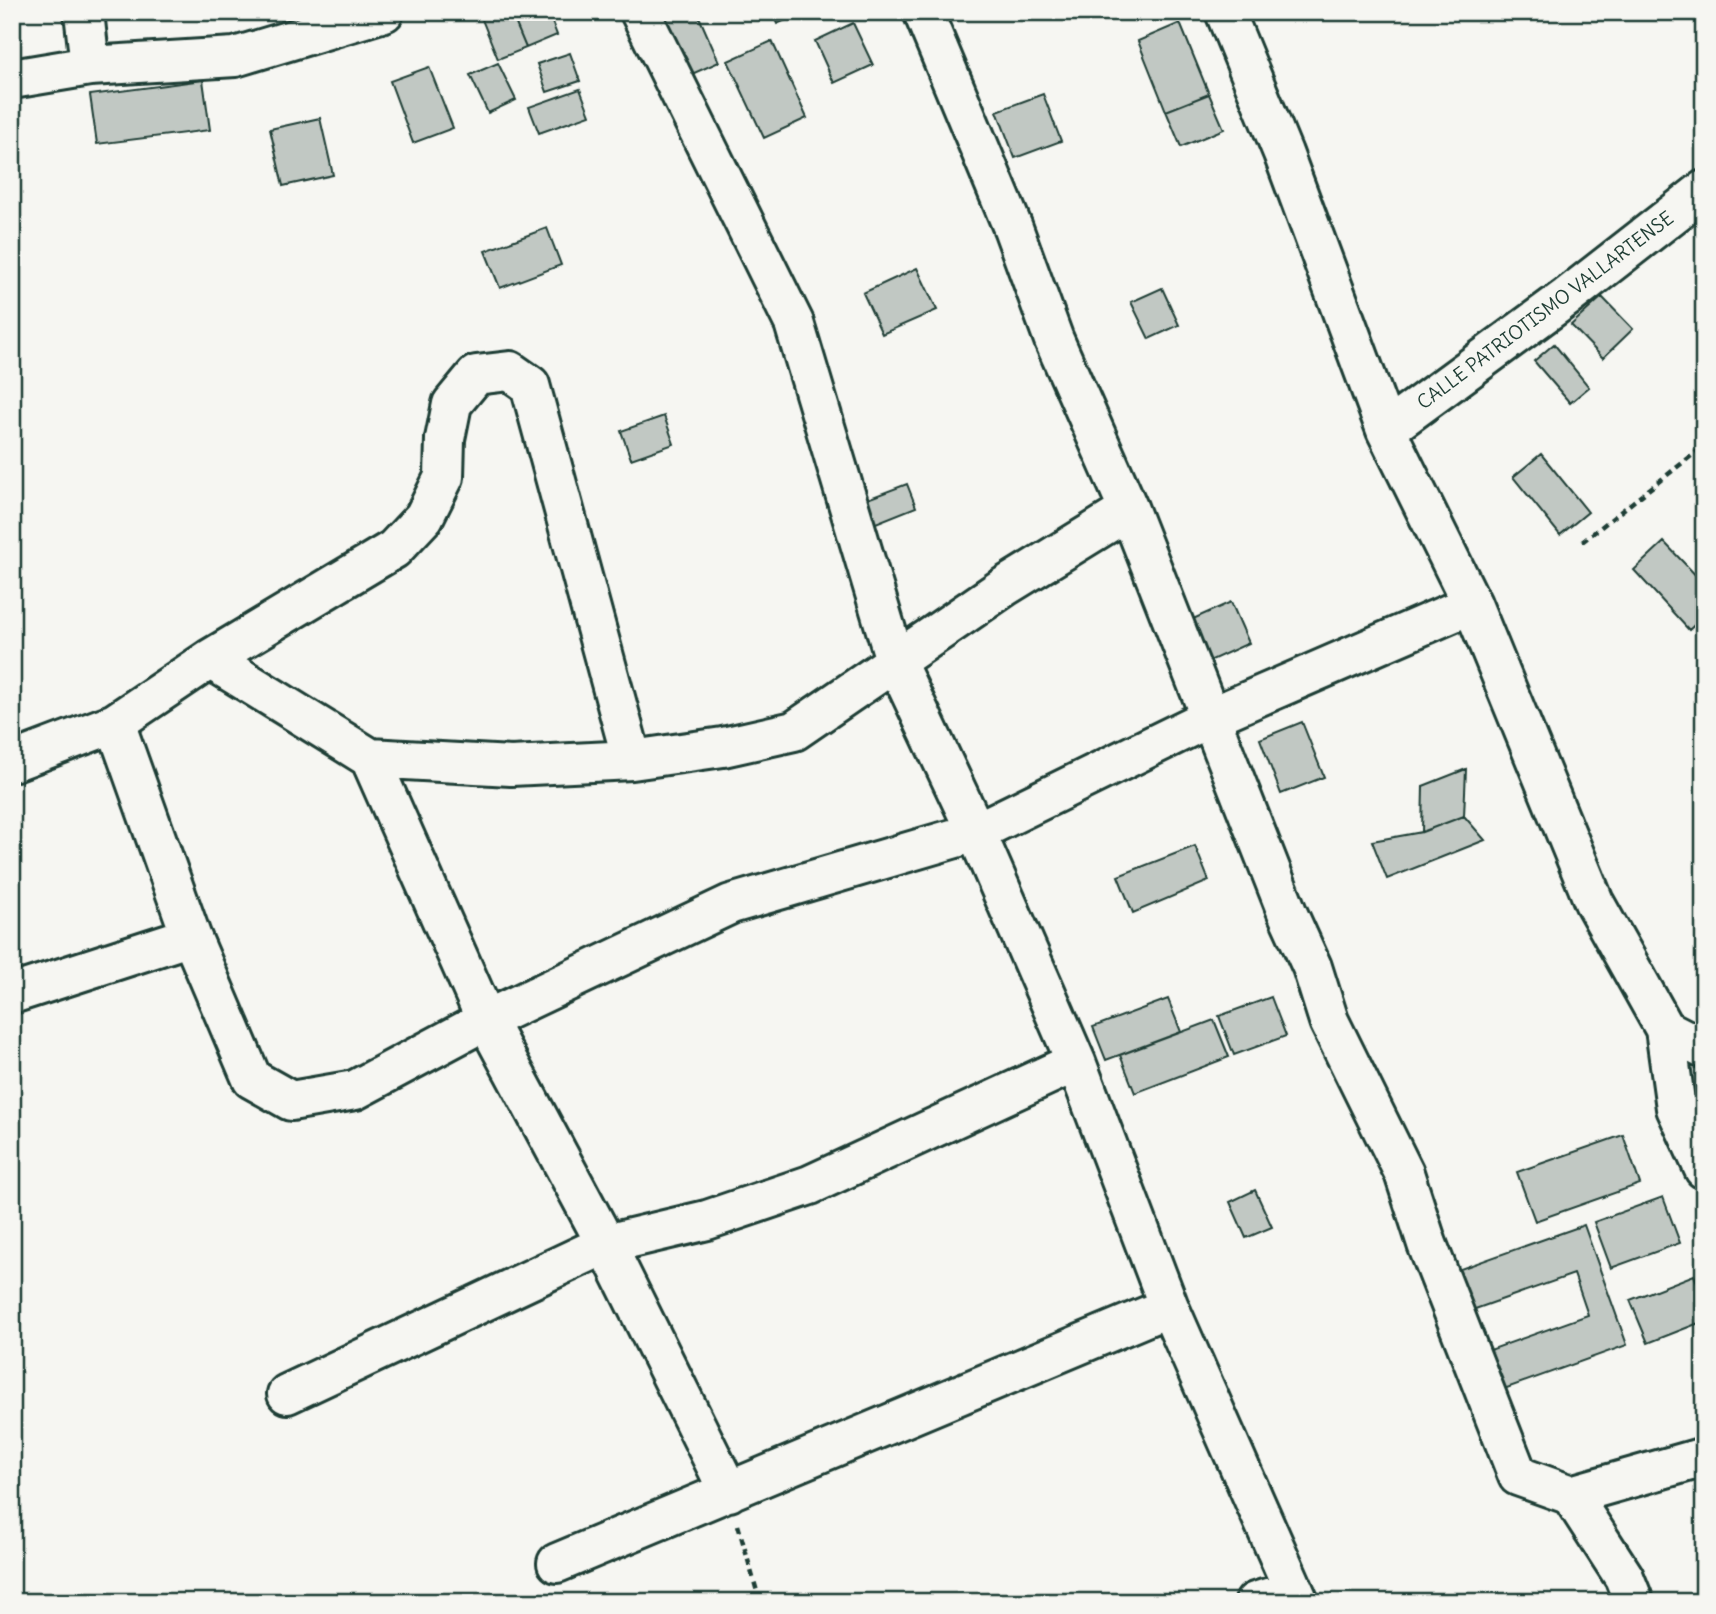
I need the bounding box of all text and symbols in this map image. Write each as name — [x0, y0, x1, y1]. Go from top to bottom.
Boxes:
street label: CALLE PATRIOTISMO VALLARTENSE — [1412, 206, 1678, 414]

